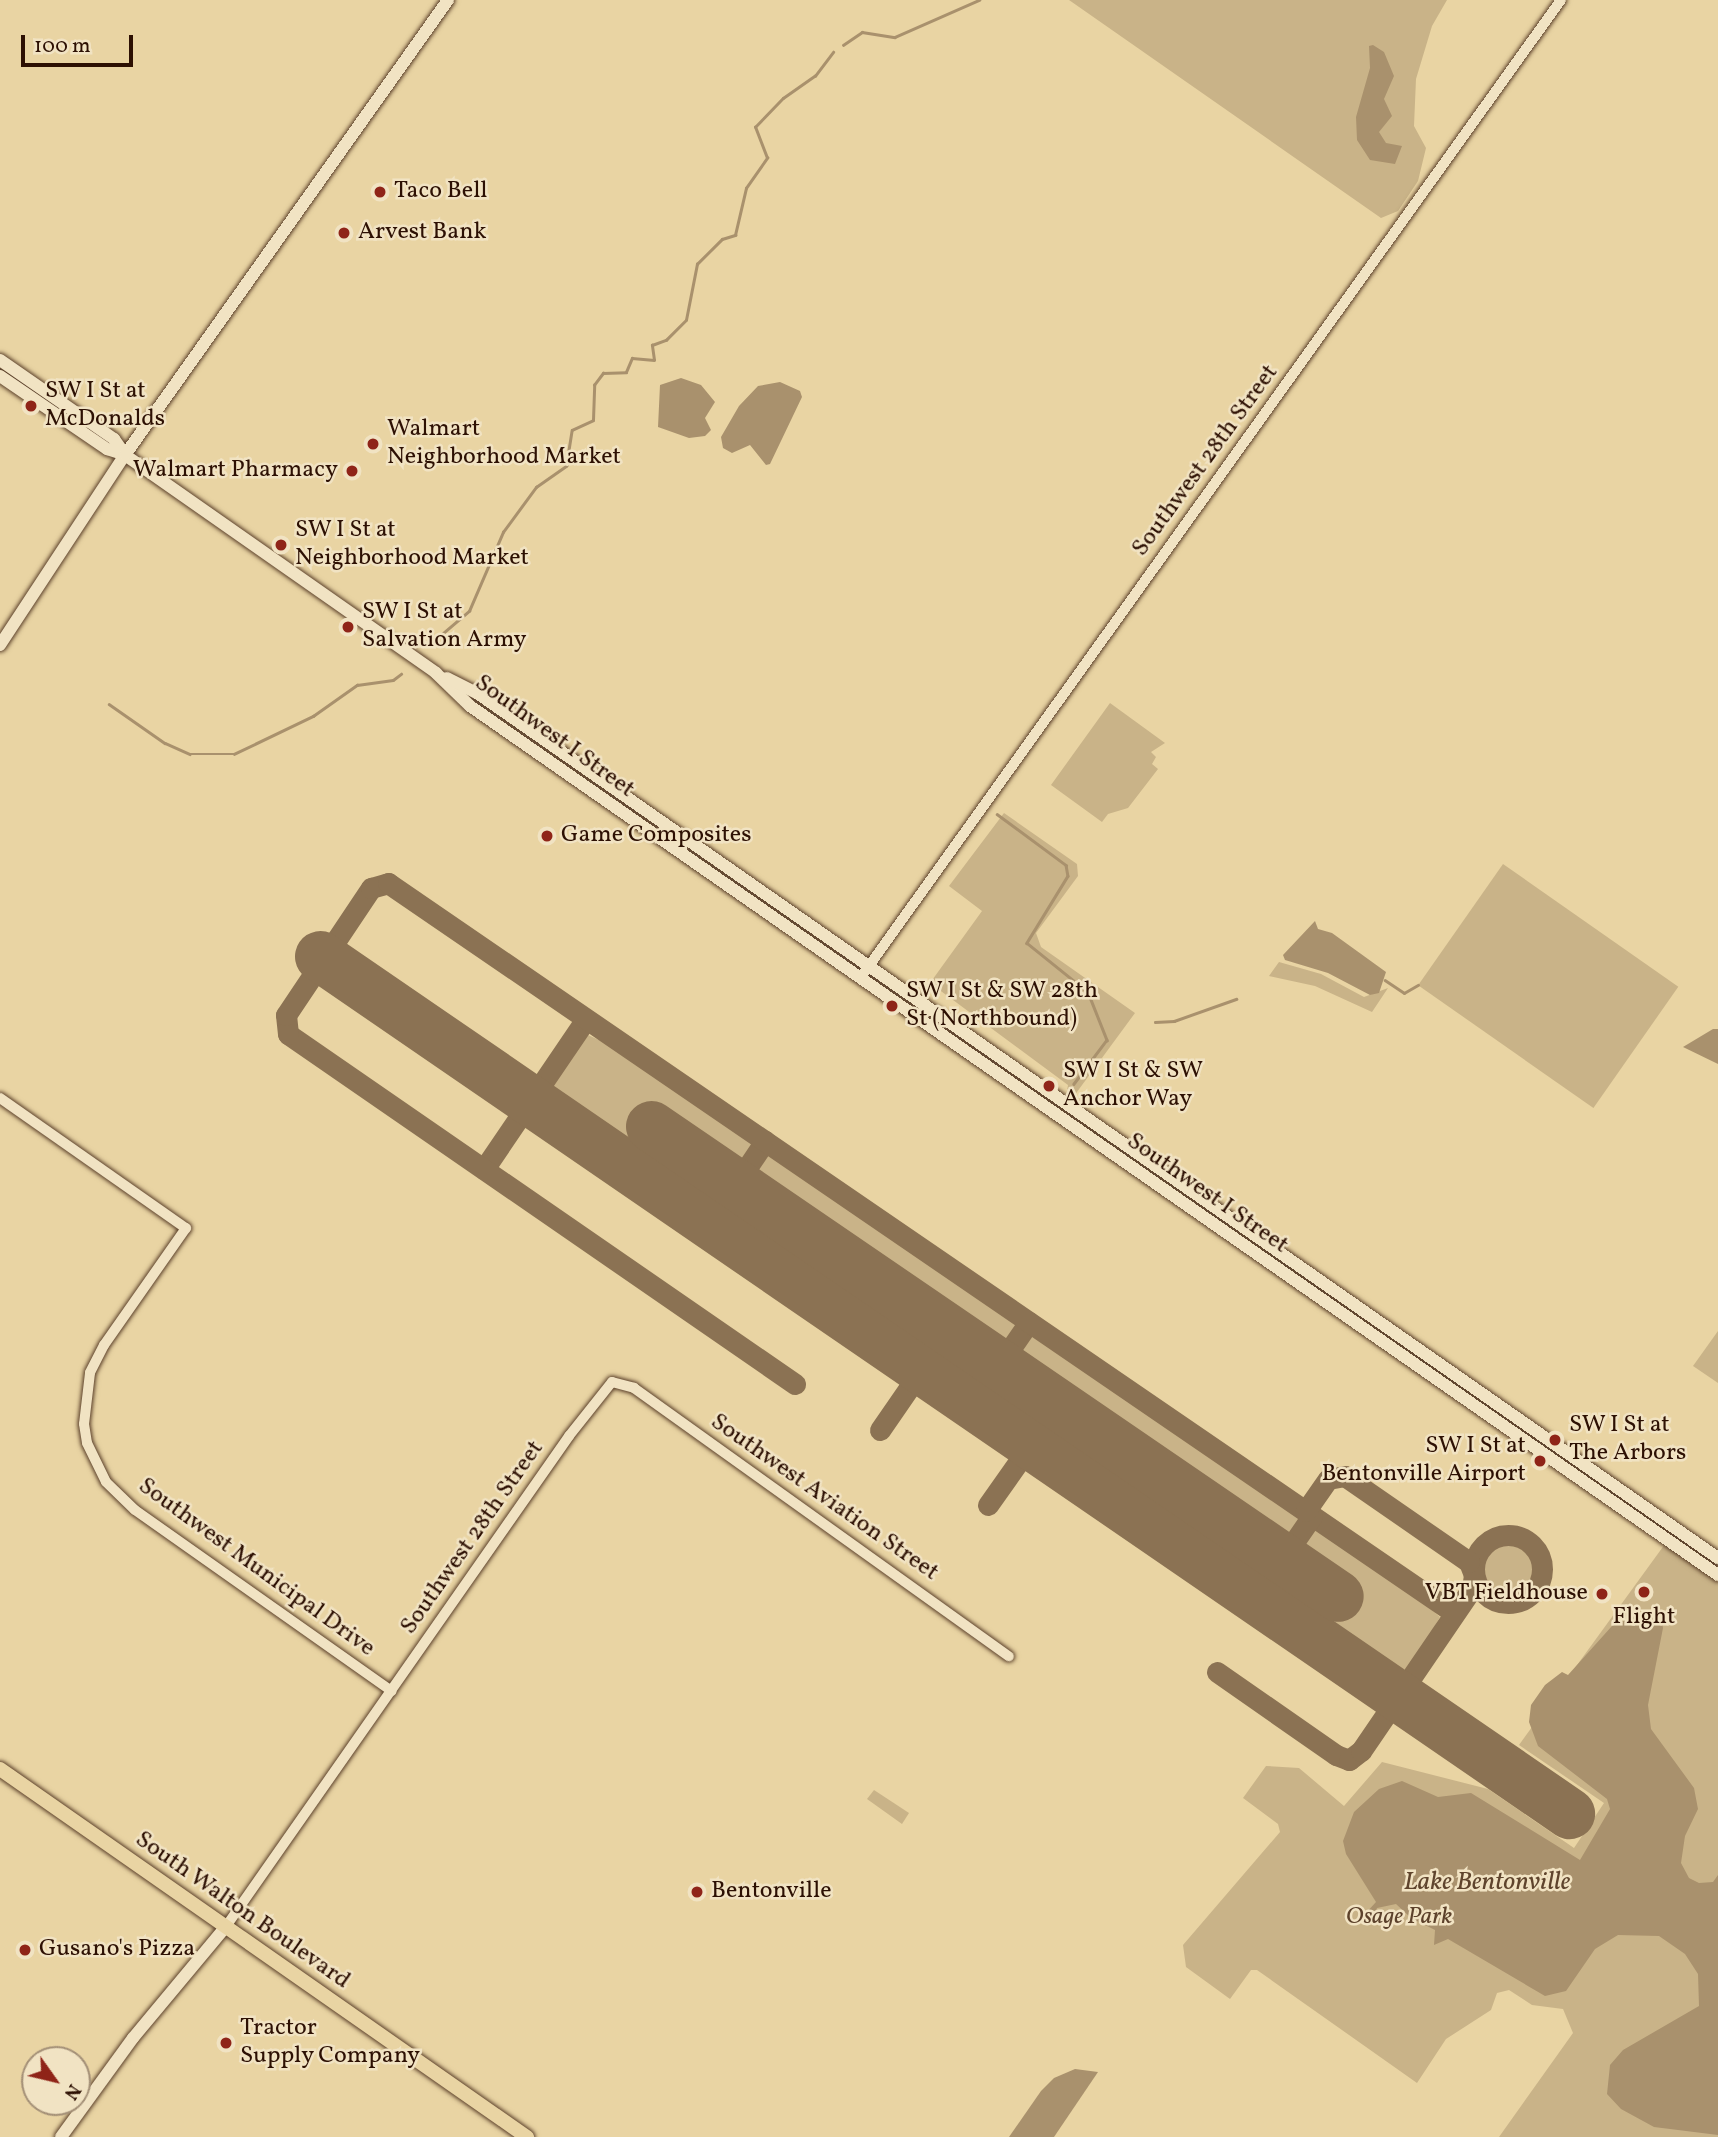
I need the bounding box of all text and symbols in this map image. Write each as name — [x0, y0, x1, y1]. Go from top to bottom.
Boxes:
scale bar — [24, 21, 136, 65]
text: 100 m — [34, 32, 91, 61]
place label: Taco Bell — [394, 178, 488, 206]
marker: Taco Bell — [372, 184, 388, 200]
place label: Arvest Bank — [358, 219, 487, 247]
marker: Arvest Bank — [336, 225, 352, 241]
street label: Southwest 28th Street — [1127, 359, 1285, 563]
place label: SW I St at McDonalds — [45, 378, 165, 434]
marker: SW I St at McDonalds — [23, 398, 39, 414]
place label: Walmart Neighborhood Market — [387, 416, 621, 472]
marker: Walmart Neighborhood Market — [365, 436, 381, 452]
place label: Walmart Pharmacy — [133, 457, 338, 485]
marker: Walmart Pharmacy — [344, 463, 360, 479]
place label: SW I St at Neighborhood Market — [295, 517, 529, 573]
marker: SW I St at Neighborhood Market — [273, 537, 289, 553]
place label: SW I St at Salvation Army — [362, 599, 526, 655]
marker: SW I St at Salvation Army — [340, 619, 356, 635]
street label: Southwest I Street — [468, 669, 640, 805]
place label: Game Composites — [561, 822, 751, 850]
marker: Game Composites — [539, 828, 555, 844]
place label: SW I St & SW 28th St (Northbound) — [906, 978, 1099, 1034]
marker: SW I St & SW 28th St (Northbound) — [884, 998, 900, 1014]
place label: SW I St & SW Anchor Way — [1063, 1058, 1204, 1114]
marker: SW I St & SW Anchor Way — [1041, 1078, 1057, 1094]
street label: Southwest I Street — [1121, 1128, 1293, 1260]
street label: Southwest Aviation Street — [704, 1408, 944, 1588]
place label: SW I St at The Arbors — [1569, 1412, 1686, 1468]
marker: SW I St at The Arbors — [1547, 1432, 1563, 1448]
place label: SW I St at Bentonville Airport — [1321, 1433, 1526, 1489]
street label: Southwest 28th Street — [395, 1436, 551, 1640]
marker: SW I St at Bentonville Airport — [1532, 1453, 1548, 1469]
street label: Southwest Municipal Drive — [132, 1472, 380, 1664]
place label: VBT Fieldhouse — [1424, 1580, 1588, 1608]
marker: Flight — [1636, 1584, 1652, 1600]
marker: VBT Fieldhouse — [1594, 1586, 1610, 1602]
place label: Flight — [1613, 1604, 1675, 1632]
street label: South Walton Boulevard — [129, 1826, 355, 1996]
water label: Lake Bentonville — [1404, 1867, 1570, 1899]
place label: Bentonville — [711, 1878, 832, 1906]
marker: Bentonville — [689, 1884, 705, 1900]
park label: Osage Park — [1346, 1904, 1452, 1932]
place label: Gusano's Pizza — [39, 1936, 195, 1964]
marker: Gusano's Pizza — [17, 1942, 33, 1958]
place label: Tractor Supply Company — [240, 2015, 421, 2071]
marker: Tractor Supply Company — [218, 2035, 234, 2051]
north arrow — [21, 2046, 91, 2116]
text: N — [57, 2079, 86, 2105]

